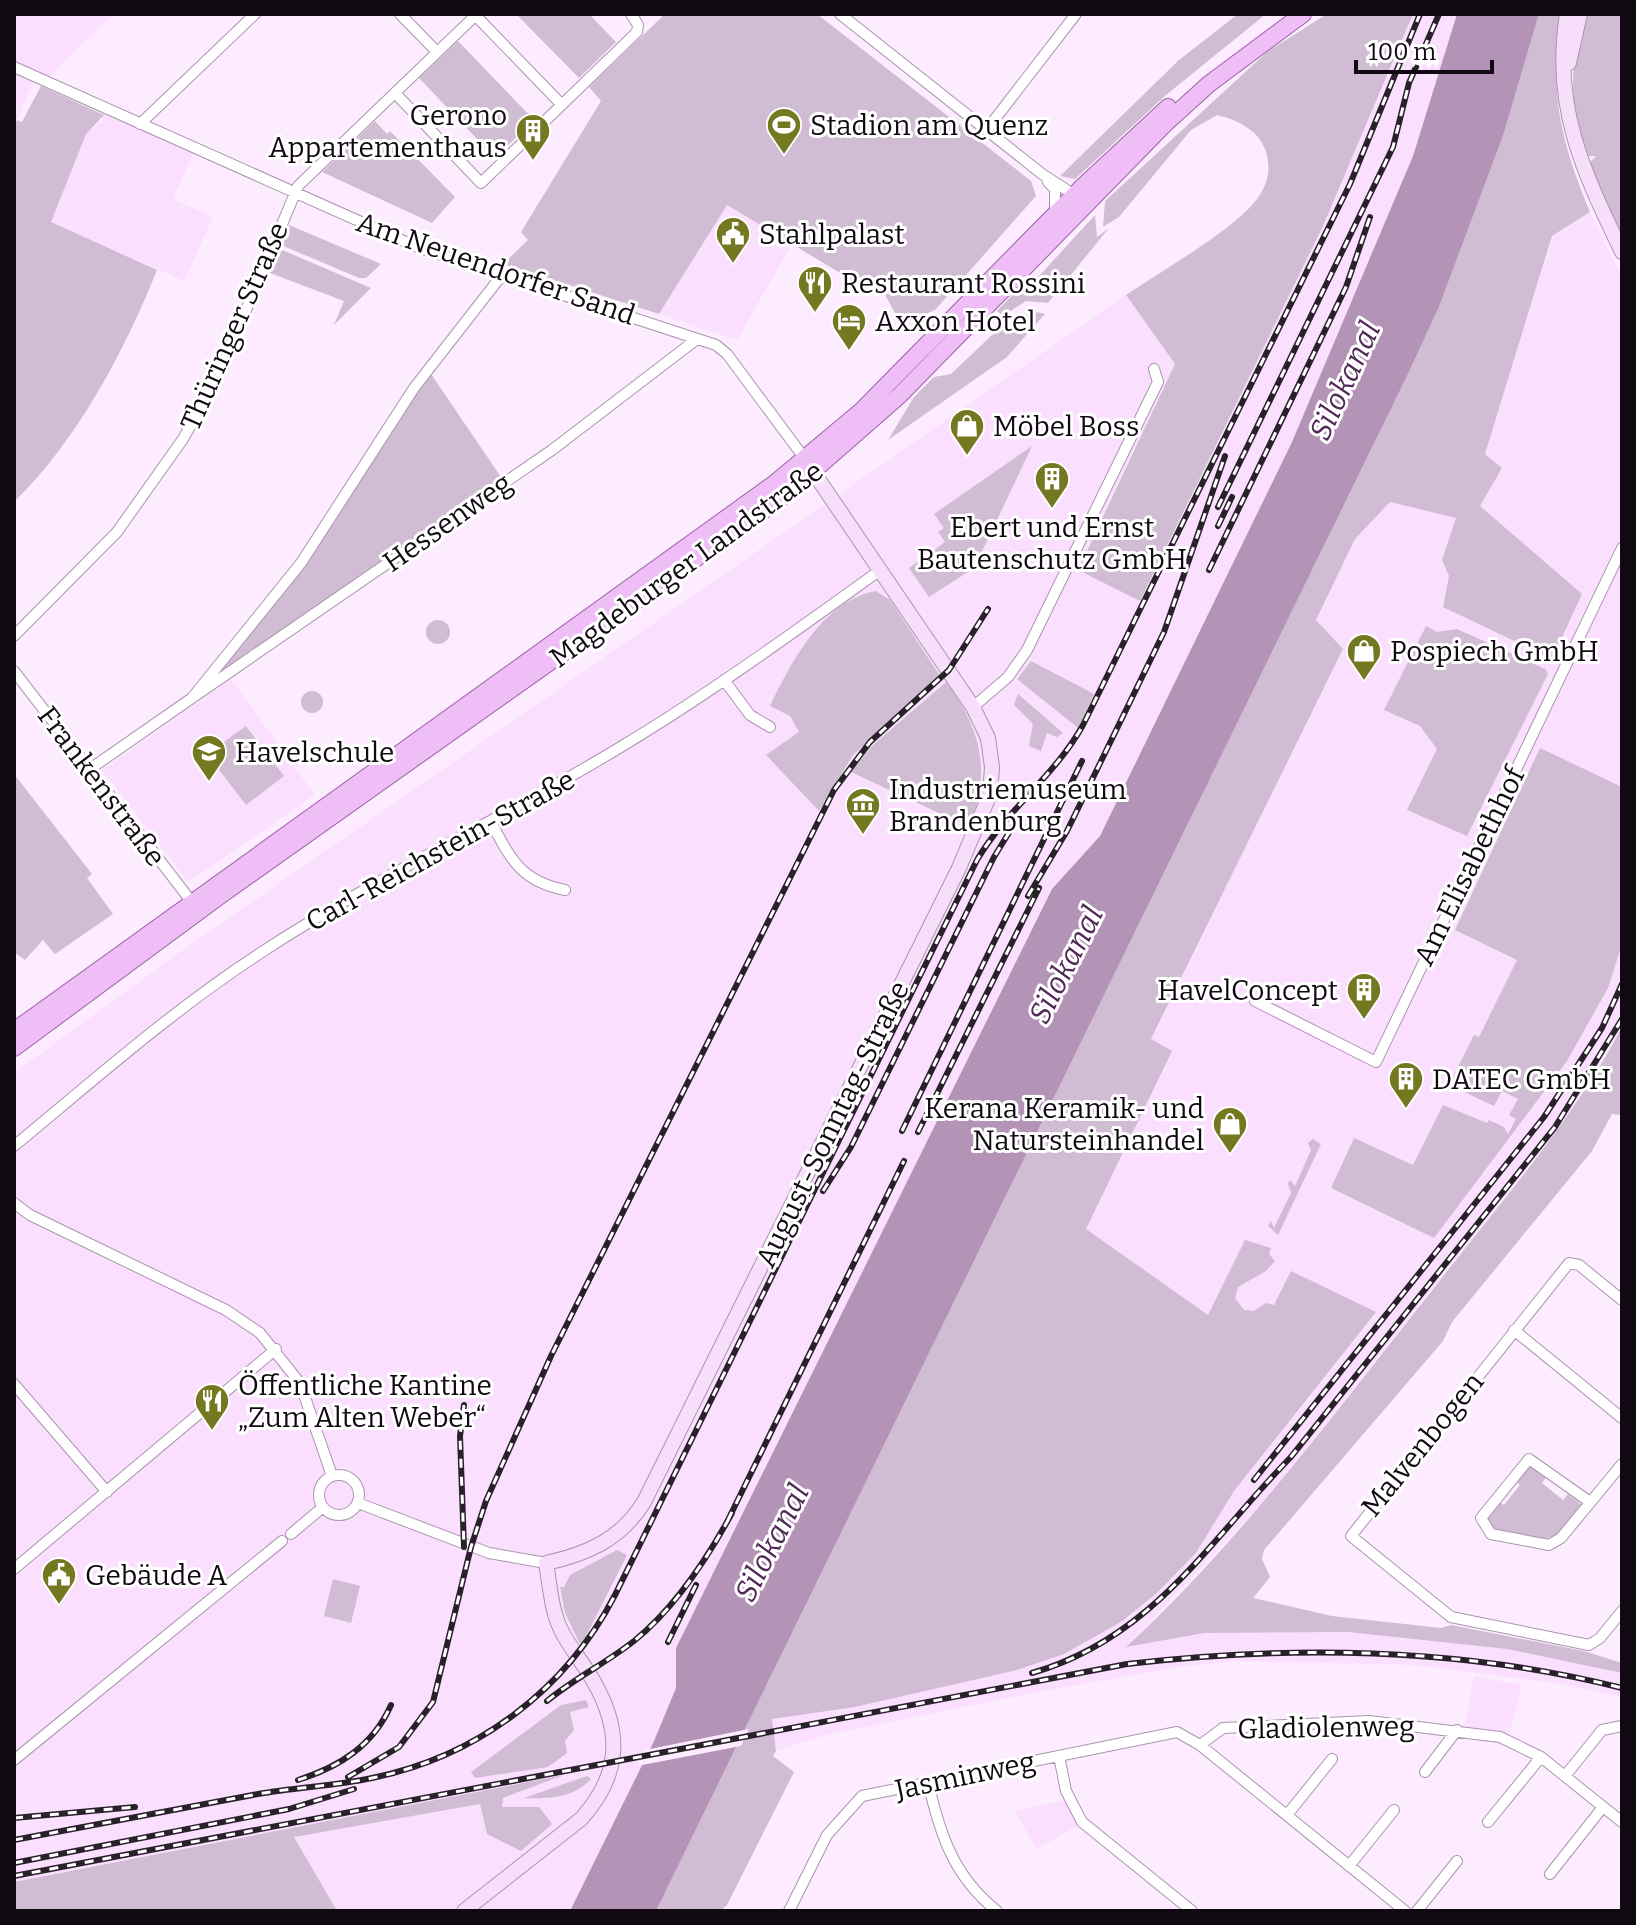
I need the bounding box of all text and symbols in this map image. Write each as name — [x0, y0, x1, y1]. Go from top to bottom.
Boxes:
scale bar — [1356, 24, 1492, 74]
text: 100 m — [1368, 38, 1436, 66]
place label: Gerono Appartementhaus — [268, 99, 507, 164]
sports icon: Stadion am Quenz — [765, 106, 803, 156]
place label: Stadion am Quenz — [810, 109, 1048, 142]
building icon: Gerono Appartementhaus — [514, 112, 552, 162]
street label: Am Neuendorfer Sand — [352, 205, 639, 332]
public building icon: Stahlpalast — [714, 215, 752, 265]
street label: Thüringer Straße — [174, 217, 295, 435]
place label: Stahlpalast — [759, 218, 905, 251]
restaurant icon: Restaurant Rossini — [796, 264, 834, 314]
place label: Restaurant Rossini — [841, 267, 1085, 300]
hotel icon: Axxon Hotel — [830, 302, 868, 352]
place label: Axxon Hotel — [875, 305, 1035, 338]
water label: Silokanal — [1302, 316, 1388, 446]
shop icon: Möbel Boss — [948, 407, 986, 457]
place label: Möbel Boss — [993, 410, 1139, 443]
street label: Magdeburger Landstraße — [543, 454, 829, 675]
building icon: Ebert und Ernst Bautenschutz GmbH — [1033, 460, 1071, 510]
street label: Hessenweg — [377, 466, 518, 579]
place label: Ebert und Ernst Bautenschutz GmbH — [917, 511, 1187, 576]
shop icon: Pospiech GmbH — [1345, 632, 1383, 682]
place label: Pospiech GmbH — [1390, 635, 1599, 668]
street label: Frankenstraße — [31, 700, 172, 873]
school or university icon: Havelschule — [190, 733, 228, 783]
place label: Havelschule — [235, 736, 394, 769]
street label: Am Elisabethhof — [1407, 760, 1533, 971]
street label: Carl-Reichstein-Straße — [300, 763, 580, 938]
place label: Industriemuseum Brandenburg — [889, 773, 1127, 838]
museum icon: Industriemuseum Brandenburg — [844, 786, 882, 836]
water label: Silokanal — [1021, 900, 1111, 1030]
building icon: HavelConcept — [1345, 971, 1383, 1021]
place label: HavelConcept — [1157, 974, 1338, 1007]
street label: August-Sonntag-Straße — [749, 976, 916, 1273]
building icon: DATEC GmbH — [1387, 1060, 1425, 1110]
place label: DATEC GmbH — [1432, 1063, 1611, 1096]
place label: Kerana Keramik- und Natursteinhandel — [924, 1092, 1204, 1157]
shop icon: Kerana Keramik- und Natursteinhandel — [1211, 1105, 1249, 1155]
street label: Malvenbogen — [1354, 1366, 1491, 1523]
place label: Öffentliche Kantine „Zum Alten Weber“ — [238, 1369, 492, 1434]
restaurant icon: Öffentliche Kantine „Zum Alten Weber“ — [193, 1382, 231, 1432]
water label: Silokanal — [727, 1478, 817, 1608]
public building icon: Gebäude A — [40, 1556, 78, 1606]
place label: Gebäude A — [85, 1559, 227, 1592]
street label: Gladiolenweg — [1237, 1709, 1415, 1746]
street label: Jasminweg — [891, 1745, 1038, 1807]

